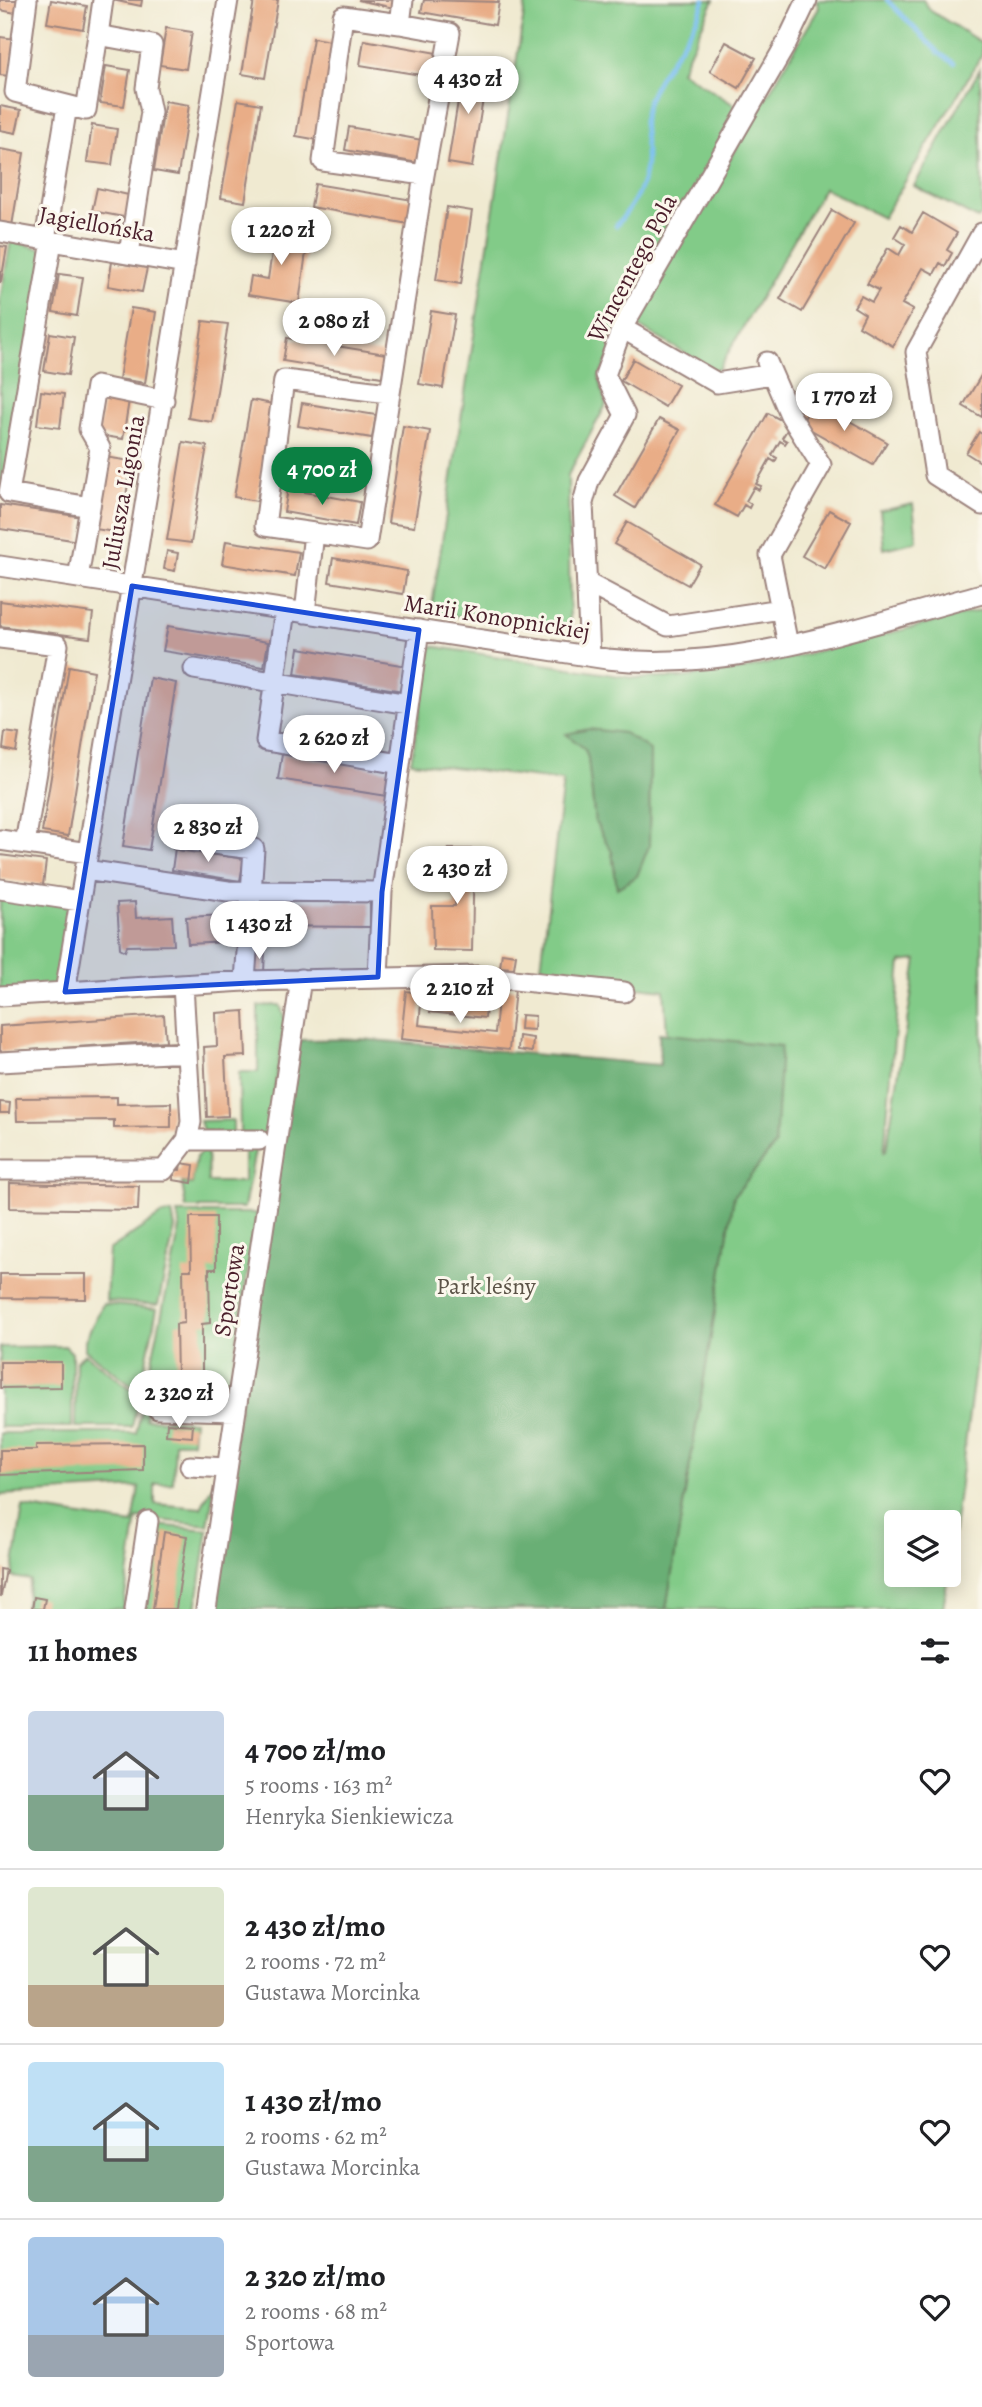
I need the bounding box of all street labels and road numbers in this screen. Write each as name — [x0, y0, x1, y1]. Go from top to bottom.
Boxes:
street label: Wincentego Pola — [579, 188, 685, 349]
street label: Jagiellońska — [36, 198, 158, 250]
street label: Juliusza Ligonia — [94, 411, 152, 572]
street label: Marii Konopnickiej — [401, 586, 593, 648]
street label: Sportowa — [206, 1240, 252, 1339]

